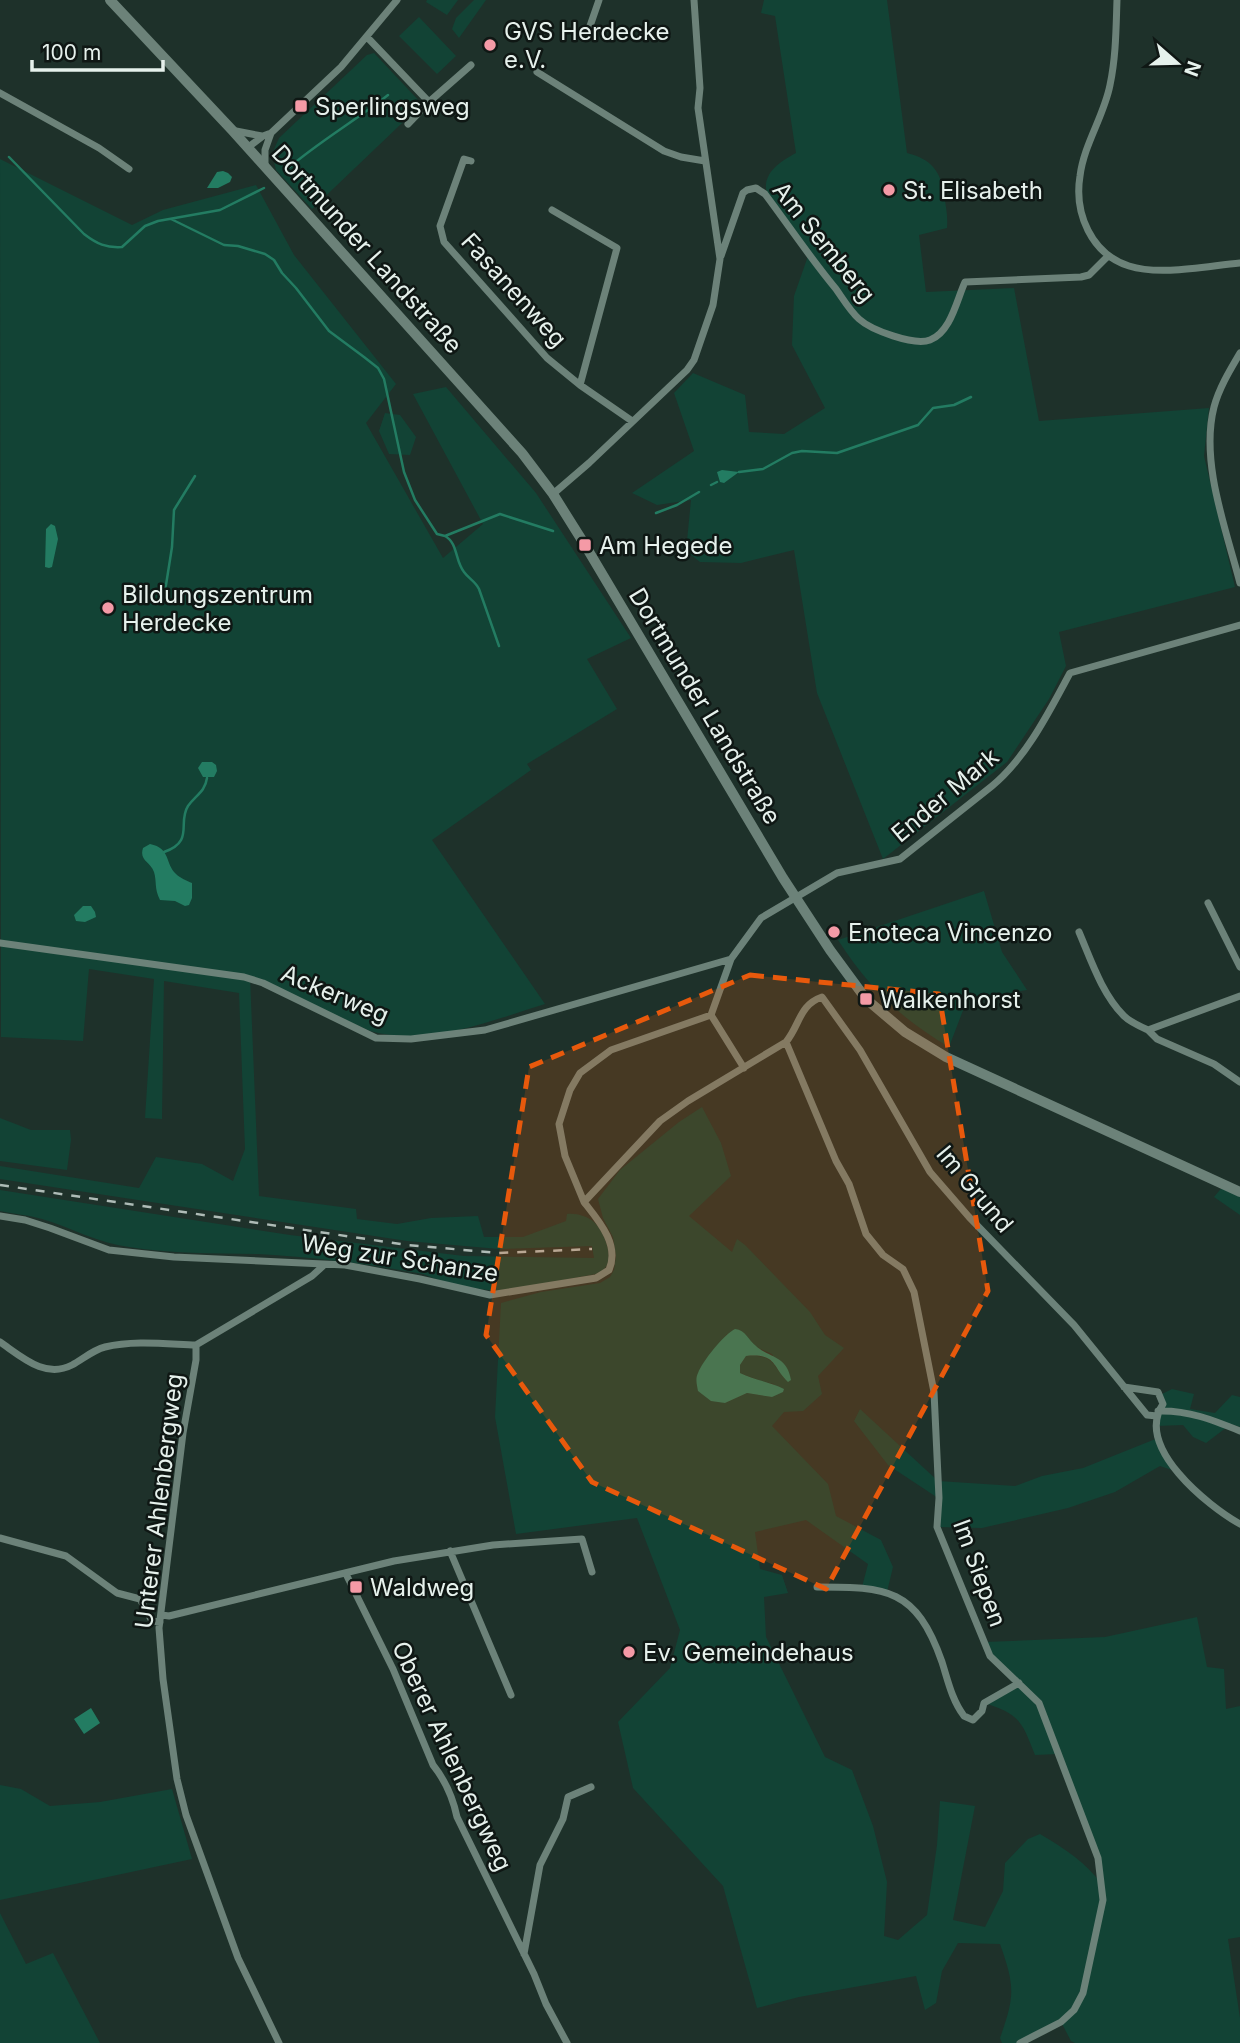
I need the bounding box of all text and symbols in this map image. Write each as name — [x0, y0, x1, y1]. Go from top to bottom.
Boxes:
place label: GVS Herdecke e.V. — [504, 17, 670, 74]
scale bar — [32, 28, 163, 72]
north arrow — [1142, 28, 1212, 98]
marker: GVS Herdecke e.V. — [482, 37, 498, 53]
text: 100 m — [42, 40, 101, 65]
text: N — [1179, 58, 1206, 79]
place label: Sperlingsweg — [315, 92, 470, 121]
marker: Sperlingsweg — [293, 98, 309, 114]
street label: Dortmunder Landstraße — [266, 139, 468, 359]
street label: Am Semberg — [767, 176, 881, 308]
place label: St. Elisabeth — [903, 176, 1043, 205]
marker: St. Elisabeth — [881, 182, 897, 198]
street label: Fasanenweg — [455, 227, 573, 353]
place label: Am Hegede — [599, 531, 733, 560]
marker: Am Hegede — [577, 537, 593, 553]
place label: Bildungszentrum Herdecke — [122, 580, 313, 637]
street label: Dortmunder Landstraße — [623, 583, 787, 829]
marker: Bildungszentrum Herdecke — [100, 600, 116, 616]
street label: Ender Mark — [886, 742, 1004, 848]
place label: Enoteca Vincenzo — [848, 918, 1053, 947]
marker: Enoteca Vincenzo — [826, 924, 842, 940]
street label: Ackerweg — [277, 958, 393, 1030]
place label: Walkenhorst — [880, 985, 1021, 1014]
marker: Walkenhorst — [858, 991, 874, 1007]
street label: Im Grund — [930, 1140, 1020, 1238]
street label: Weg zur Schanze — [299, 1228, 501, 1288]
street label: Unterer Ahlenbergweg — [129, 1372, 189, 1630]
street label: Im Siepen — [947, 1515, 1013, 1631]
place label: Waldweg — [370, 1573, 474, 1602]
marker: Waldweg — [348, 1579, 364, 1595]
street label: Oberer Ahlenbergweg — [386, 1637, 518, 1875]
place label: Ev. Gemeindehaus — [643, 1638, 854, 1667]
marker: Ev. Gemeindehaus — [621, 1644, 637, 1660]

